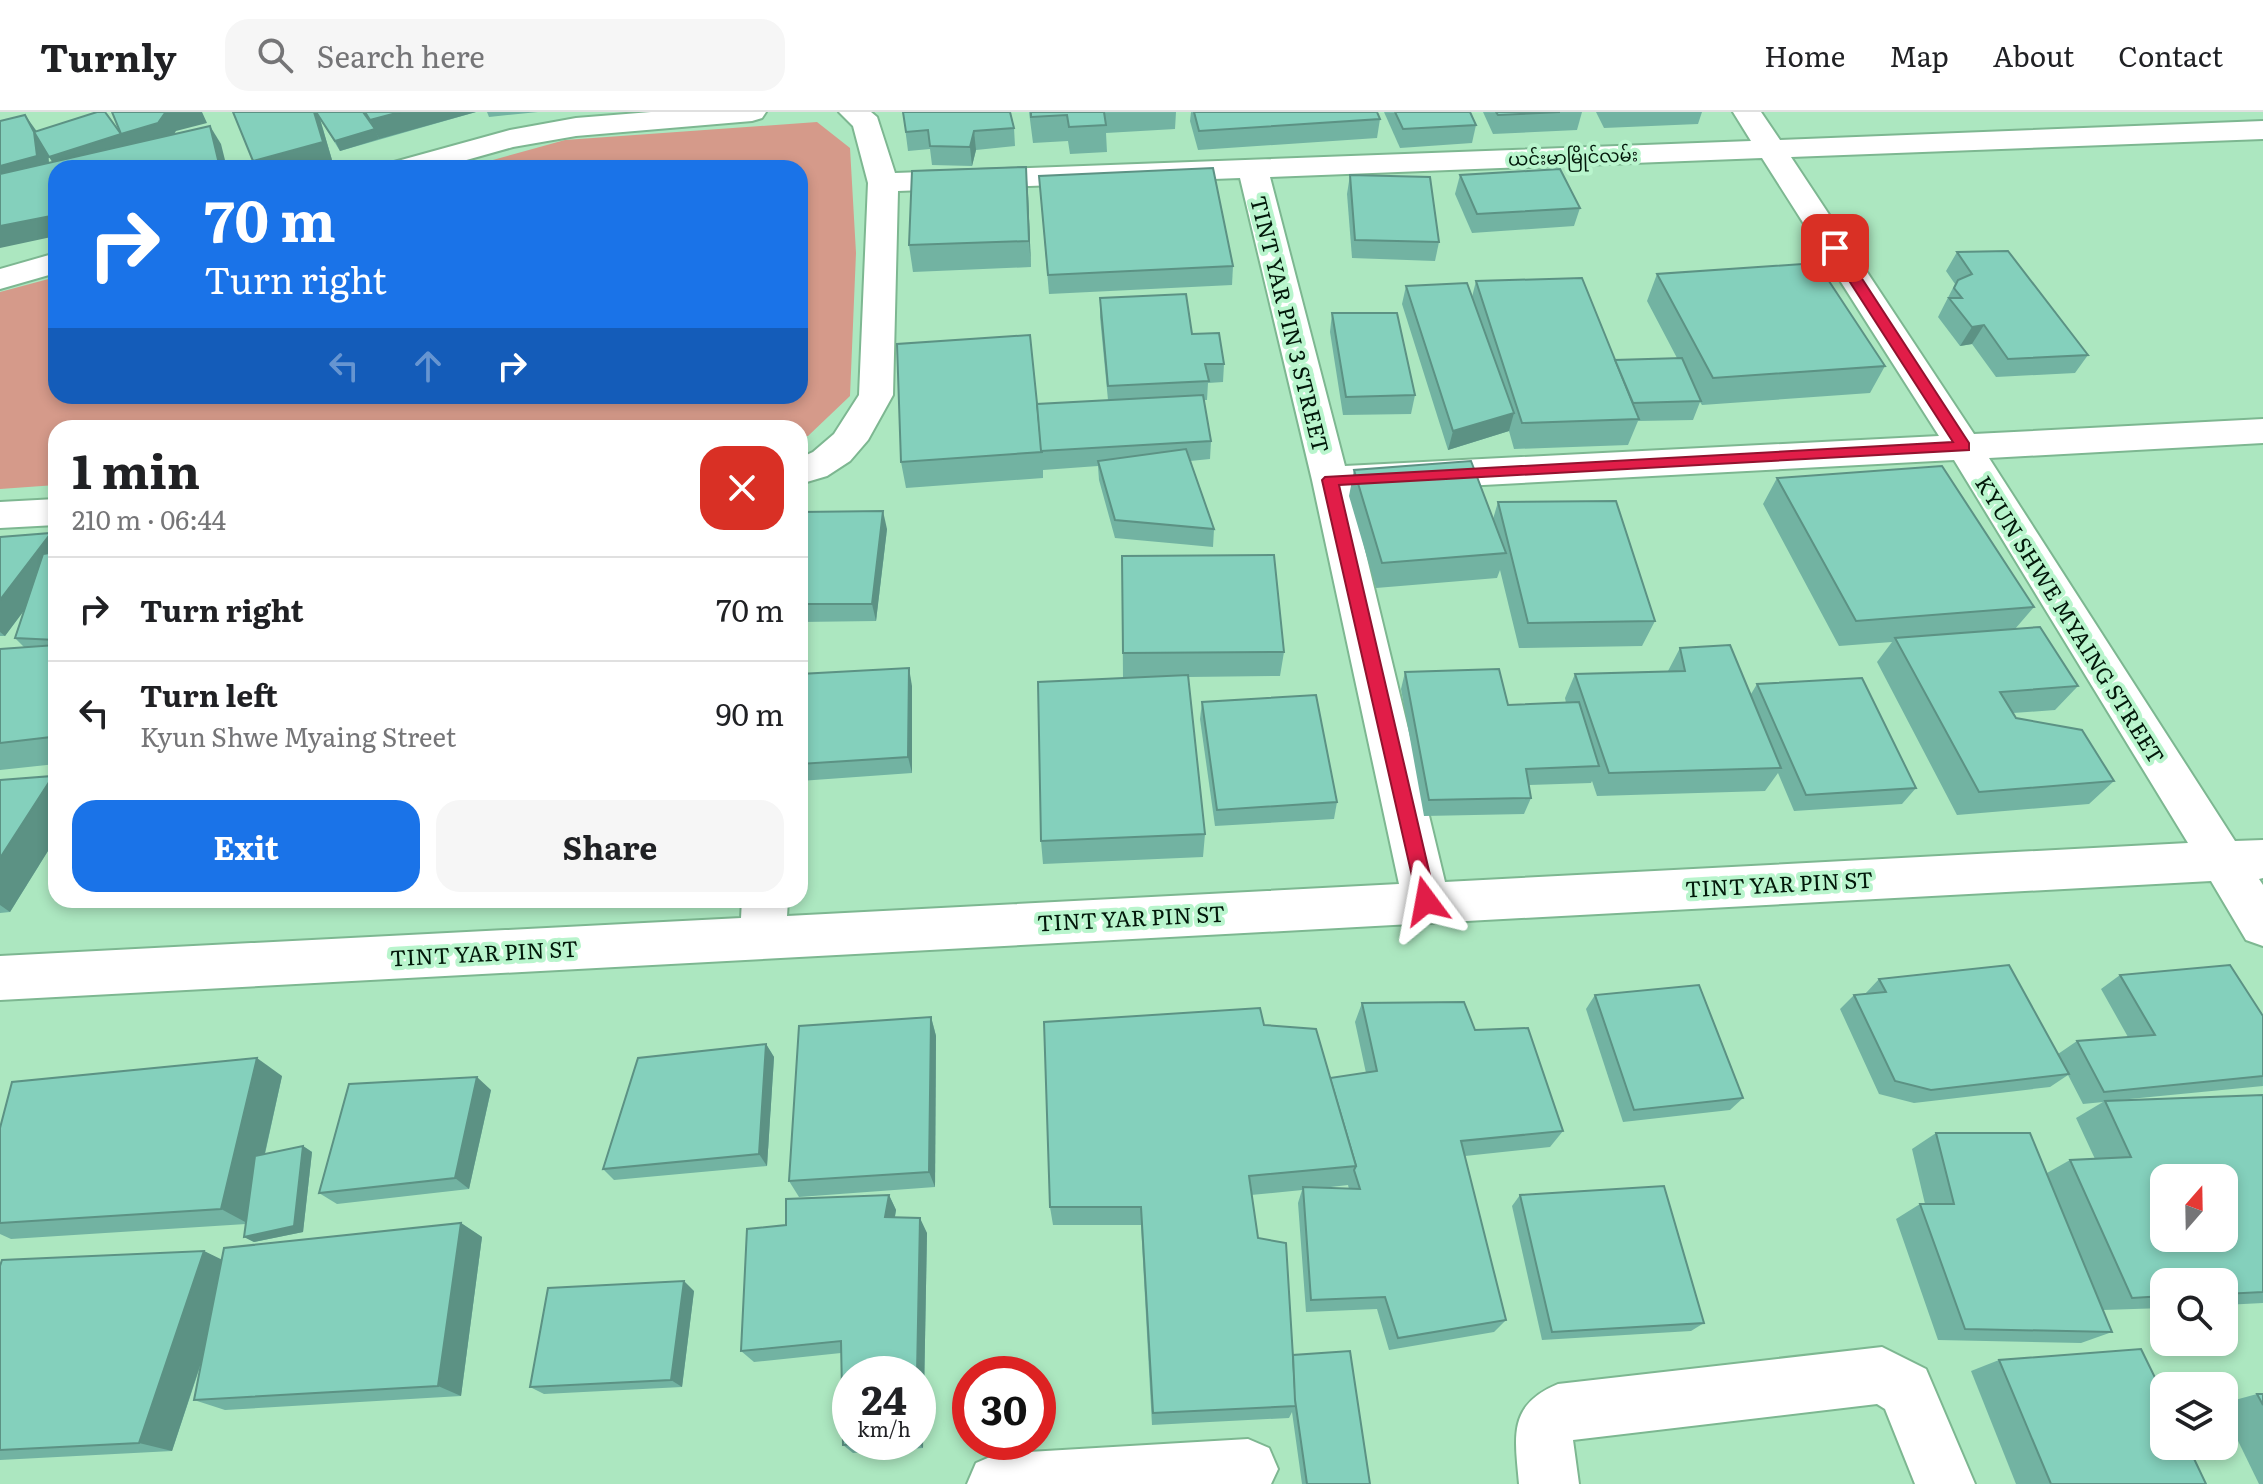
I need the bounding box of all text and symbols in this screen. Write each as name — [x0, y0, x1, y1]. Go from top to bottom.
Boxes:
search box — [225, 19, 785, 91]
text: Turnly — [40, 27, 177, 84]
icon: search — [253, 33, 297, 77]
text: Search here — [317, 33, 485, 77]
text: Home — [1764, 34, 1845, 76]
text: Map — [1889, 34, 1949, 76]
text: About — [1993, 34, 2074, 76]
text: Contact — [2118, 34, 2223, 76]
street label: ယင်းမာမြိုင်လမ်း — [1508, 140, 1638, 175]
text: 70 m — [204, 176, 336, 259]
icon: right — [72, 192, 176, 296]
street label: TINT YAR PIN 3 STREET — [1243, 192, 1339, 456]
pin — [1801, 214, 1869, 282]
icon: arrive — [1813, 226, 1857, 270]
text: Turn right — [204, 252, 387, 305]
icon: left — [322, 344, 366, 388]
icon: ahead — [406, 344, 450, 388]
icon: right — [490, 344, 534, 388]
text: 1 min — [72, 433, 200, 504]
button: close — [700, 446, 784, 530]
street label: KYUN SHWE MYAING STREET — [1968, 468, 2174, 770]
text: 210 m · 06:44 — [72, 499, 226, 538]
icon: right — [72, 587, 116, 631]
text: Turn right — [140, 587, 304, 631]
text: 70 m — [716, 587, 784, 631]
text: Turn left — [140, 672, 278, 716]
icon: left — [72, 691, 116, 735]
text: 90 m — [716, 691, 784, 735]
text: Kyun Shwe Myaing Street — [140, 716, 456, 755]
button: Exit — [72, 800, 420, 892]
button: Share — [436, 800, 784, 892]
position arrow — [1384, 859, 1468, 943]
street label: TINT YAR PIN ST — [1684, 862, 1874, 904]
street label: TINT YAR PIN ST — [1036, 896, 1226, 938]
street label: TINT YAR PIN ST — [389, 931, 579, 973]
north arrow — [2150, 1164, 2238, 1252]
map controls — [2150, 1164, 2238, 1460]
button: search — [2150, 1268, 2238, 1356]
speed limit sign: 30 — [952, 1356, 1056, 1460]
text: 24 — [861, 1368, 907, 1427]
button: layers — [2150, 1372, 2238, 1460]
text: km/h — [857, 1413, 911, 1443]

